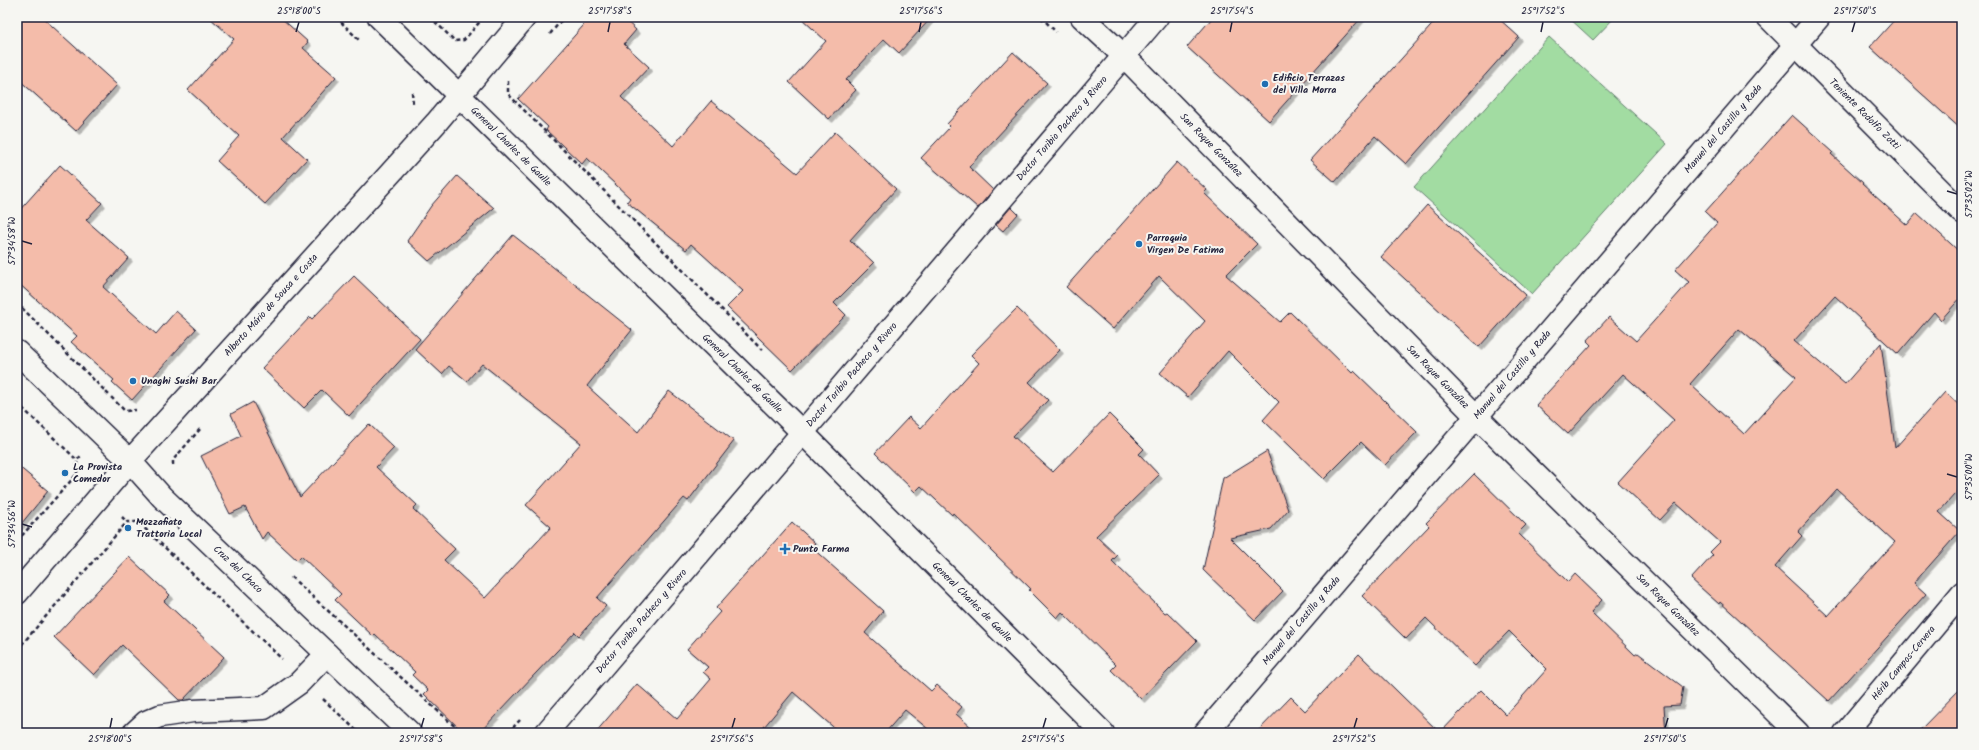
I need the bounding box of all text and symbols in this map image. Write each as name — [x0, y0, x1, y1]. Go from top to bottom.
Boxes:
text: 25°18'00"S — [277, 3, 322, 19]
text: 25°17'58"S — [588, 3, 633, 19]
text: 25°17'56"S — [899, 3, 943, 19]
text: 25°17'54"S — [1210, 3, 1254, 19]
text: 25°17'52"S — [1521, 3, 1565, 19]
text: 25°17'50"S — [1834, 3, 1877, 19]
place label: Edificio Terrazas del Villa Morra — [1273, 70, 1345, 98]
street label: Doctor Toribio Pacheco y Rivero — [1012, 72, 1112, 184]
street label: Teniente Rodolfo Zotti — [1825, 75, 1904, 154]
marker: Edificio Terrazas del Villa Morra — [1260, 79, 1270, 89]
street label: Manuel del Castillo y Rada — [1680, 80, 1766, 177]
street label: General Charles de Gaulle — [467, 103, 556, 190]
street label: San Roque González — [1176, 109, 1247, 181]
text: 57°35'02"W — [1961, 170, 1977, 218]
text: 57°34'58"W — [4, 217, 20, 265]
place label: Parroquia Virgen De Fatima — [1147, 230, 1224, 258]
marker: Parroquia Virgen De Fatima — [1134, 239, 1144, 249]
street label: Alberto Mário de Sousa e Costa — [220, 250, 322, 360]
street label: Doctor Toribio Pacheco y Rivero — [802, 318, 902, 431]
street label: Manuel del Castillo y Rada — [1469, 326, 1555, 423]
street label: General Charles de Gaulle — [698, 330, 787, 417]
street label: San Roque González — [1402, 341, 1473, 413]
place label: Unaghi Sushi Bar — [141, 373, 217, 389]
marker: Unaghi Sushi Bar — [128, 376, 138, 386]
text: 57°35'00"W — [1961, 453, 1977, 501]
place label: La Provista Comedor — [73, 459, 122, 487]
marker: La Provista Comedor — [60, 468, 70, 478]
text: 57°34'56"W — [4, 500, 20, 548]
place label: Mozzafiato Trattoria Local — [136, 514, 202, 542]
marker: Mozzafiato Trattoria Local — [123, 523, 133, 533]
place label: Punto Farma — [793, 541, 849, 557]
street label: Cruz del Chaco — [209, 542, 267, 597]
marker: Punto Farma — [780, 544, 790, 554]
street label: General Charles de Gaulle — [928, 558, 1016, 646]
street label: Doctor Toribio Pacheco y Rivero — [592, 565, 691, 677]
street label: San Roque González — [1632, 570, 1704, 641]
street label: Manuel del Castillo y Rada — [1258, 572, 1345, 669]
street label: Hérib Campos-Cervera — [1867, 622, 1940, 704]
text: 25°18'00"S — [88, 731, 133, 747]
text: 25°17'58"S — [399, 731, 444, 747]
text: 25°17'56"S — [710, 731, 754, 747]
text: 25°17'54"S — [1021, 731, 1065, 747]
text: 25°17'52"S — [1332, 731, 1376, 747]
text: 25°17'50"S — [1644, 731, 1687, 747]

